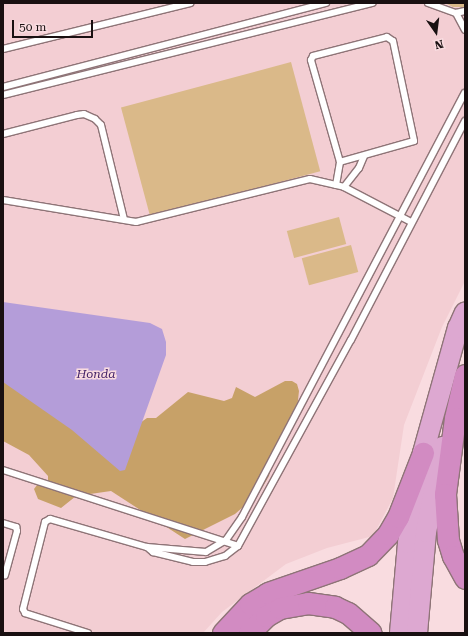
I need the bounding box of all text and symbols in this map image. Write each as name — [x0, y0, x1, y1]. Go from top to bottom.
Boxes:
scale bar — [14, 12, 95, 38]
north arrow — [416, 12, 456, 52]
text: 50 m — [19, 20, 46, 34]
text: N — [433, 37, 445, 51]
water label: Honda — [77, 368, 115, 382]

